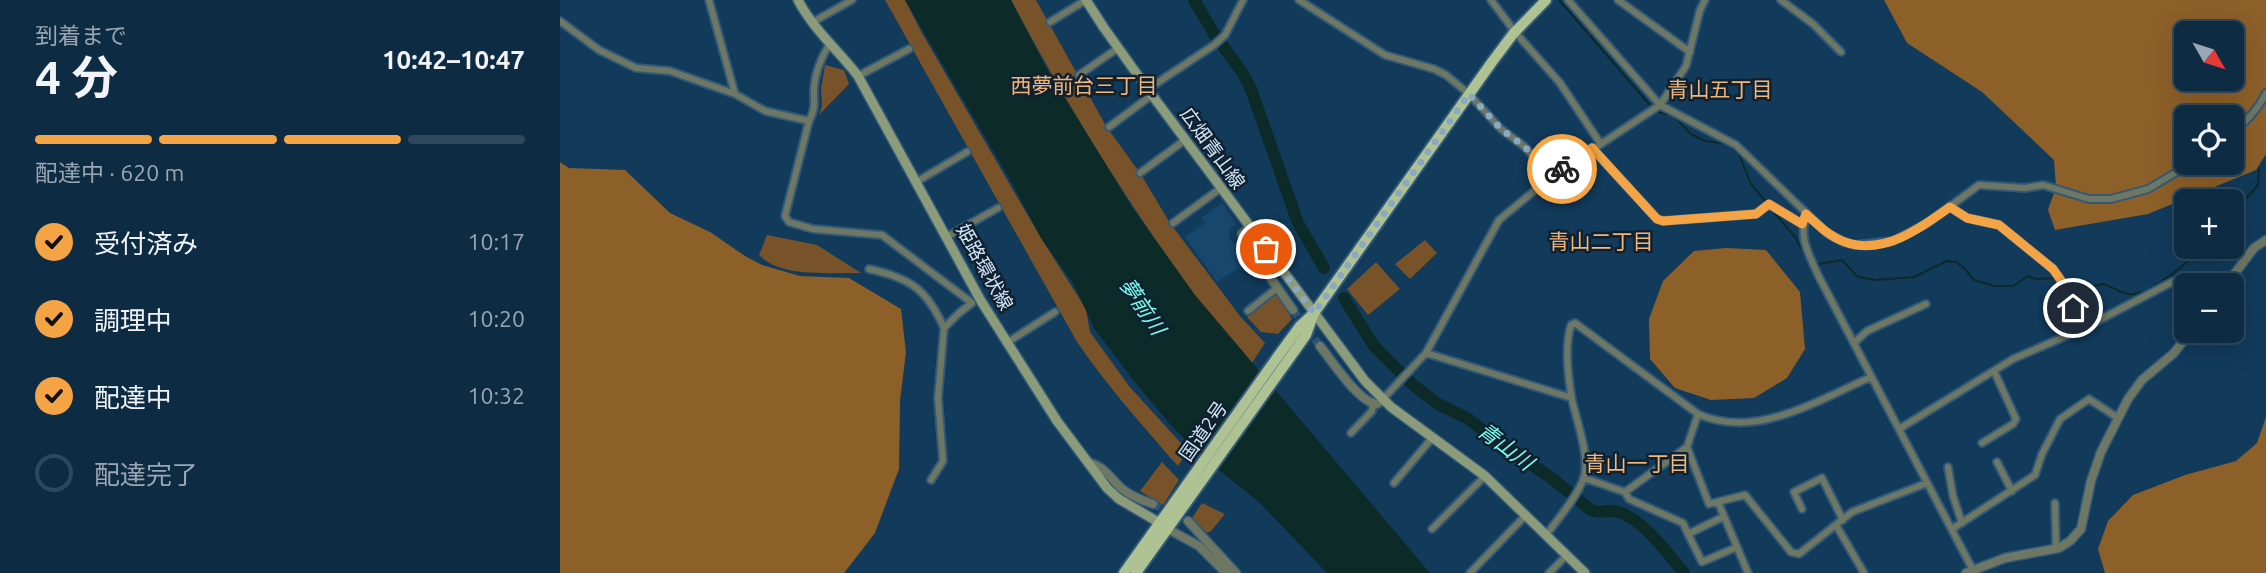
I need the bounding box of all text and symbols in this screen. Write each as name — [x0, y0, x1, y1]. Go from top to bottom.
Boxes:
north arrow — [2174, 21, 2244, 91]
map controls — [2174, 21, 2244, 343]
text: 到着まで — [35, 23, 127, 48]
text: 10:42–10:47 — [382, 45, 525, 74]
text: 4 分 — [35, 51, 118, 103]
district label: 西夢前台三丁目 — [1011, 73, 1158, 97]
district label: 青山五丁目 — [1668, 77, 1773, 101]
street label: 広畑青山線 — [1176, 103, 1250, 193]
button: locate — [2174, 105, 2244, 175]
courier — [1527, 134, 1597, 204]
icon: bike — [1543, 150, 1581, 188]
text: 配達中 · 620 m — [35, 160, 184, 185]
button: + — [2174, 189, 2244, 259]
pin — [1236, 219, 1296, 279]
street label: 姫路環状線 — [952, 220, 1018, 314]
icon: check — [35, 223, 73, 261]
text: 受付済み — [94, 229, 198, 258]
text: 10:17 — [467, 229, 525, 254]
district label: 青山二丁目 — [1549, 229, 1654, 253]
icon: bag — [1247, 230, 1285, 268]
water label: 夢前川 — [1115, 273, 1172, 340]
button: − — [2174, 273, 2244, 343]
pin — [2043, 278, 2103, 338]
icon: home — [2054, 289, 2092, 327]
icon: check — [35, 300, 73, 338]
text: 調理中 — [94, 306, 172, 335]
text: 10:20 — [467, 306, 525, 331]
icon: check — [35, 377, 73, 415]
text: 配達中 — [94, 383, 172, 412]
text: 10:32 — [467, 383, 525, 408]
street label: 国道2号 — [1175, 397, 1231, 465]
water label: 青山川 — [1474, 417, 1540, 476]
district label: 青山一丁目 — [1585, 451, 1690, 475]
text: 配達完了 — [94, 460, 198, 489]

